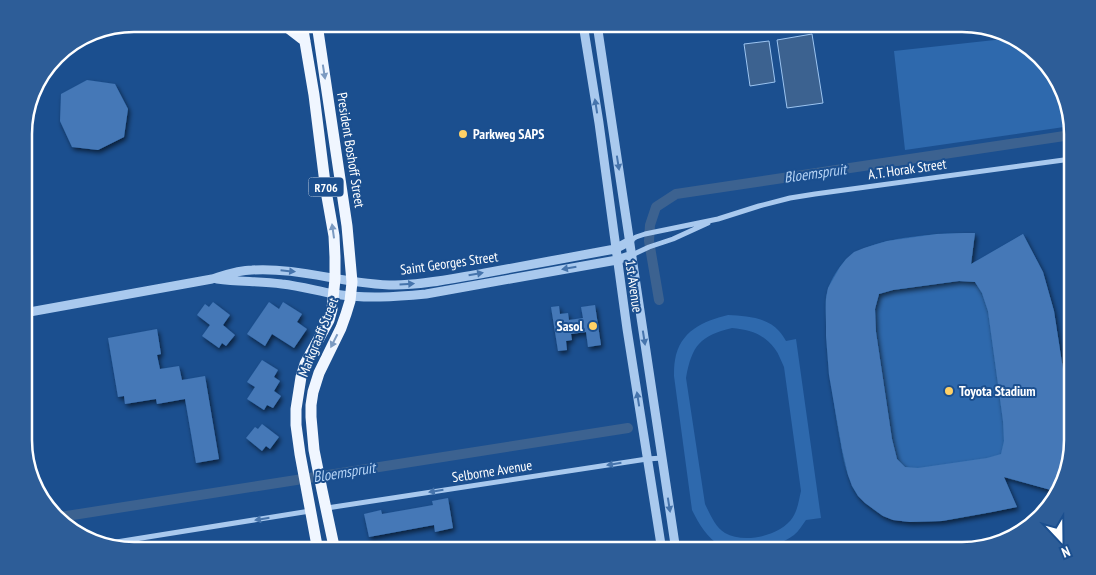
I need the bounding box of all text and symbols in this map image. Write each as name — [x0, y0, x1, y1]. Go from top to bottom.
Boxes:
one-way arrow — [320, 64, 328, 80]
street label: President Boshoff Street — [333, 91, 369, 209]
one-way arrow — [592, 98, 600, 114]
place label: Parkweg SAPS — [473, 125, 544, 143]
marker: Parkweg SAPS — [457, 128, 469, 140]
one-way arrow — [614, 155, 622, 171]
street label: A.T. Horak Street — [867, 155, 947, 183]
water label: Bloemspruit — [783, 159, 849, 187]
road number: R706 — [308, 178, 344, 196]
one-way arrow — [328, 222, 336, 238]
street label: Saint Georges Street — [399, 247, 499, 279]
street label: 1st Avenue — [621, 259, 647, 314]
one-way arrow — [560, 265, 576, 273]
one-way arrow — [280, 267, 296, 275]
one-way arrow — [469, 270, 485, 278]
one-way arrow — [400, 280, 416, 288]
street label: Markgraaff Street — [294, 295, 342, 379]
place label: Sasol — [557, 317, 584, 335]
marker: Sasol — [587, 320, 599, 332]
one-way arrow — [640, 330, 648, 346]
one-way arrow — [330, 334, 338, 348]
place label: Toyota Stadium — [959, 382, 1036, 400]
marker: Toyota Stadium — [943, 385, 955, 397]
one-way arrow — [633, 391, 641, 407]
street label: Selborne Avenue — [451, 456, 534, 486]
water label: Bloemspruit — [312, 457, 378, 486]
one-way arrow — [605, 460, 621, 468]
one-way arrow — [428, 488, 444, 496]
one-way arrow — [665, 497, 673, 513]
one-way arrow — [254, 515, 270, 523]
north arrow — [1036, 515, 1086, 565]
text: N — [1059, 542, 1073, 562]

